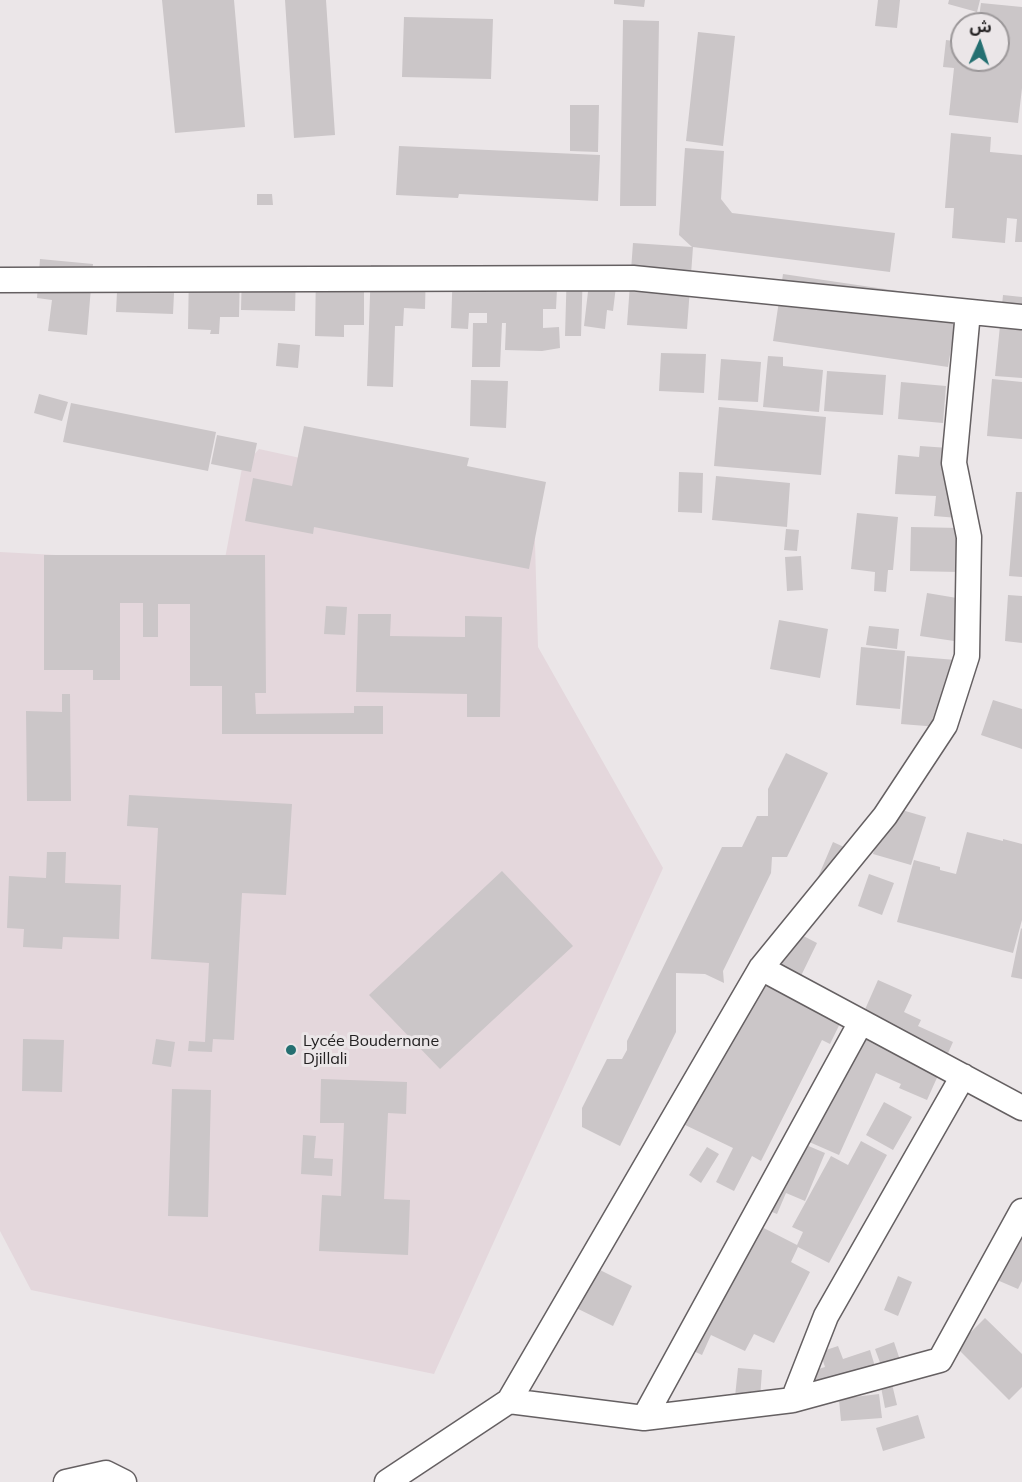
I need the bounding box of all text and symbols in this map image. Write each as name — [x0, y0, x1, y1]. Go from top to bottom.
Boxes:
north arrow — [950, 12, 1010, 72]
text: ش — [969, 15, 992, 37]
place label: Lycée Boudernane Djillali — [303, 1031, 439, 1069]
marker: Lycée Boudernane Djillali — [284, 1043, 298, 1057]

